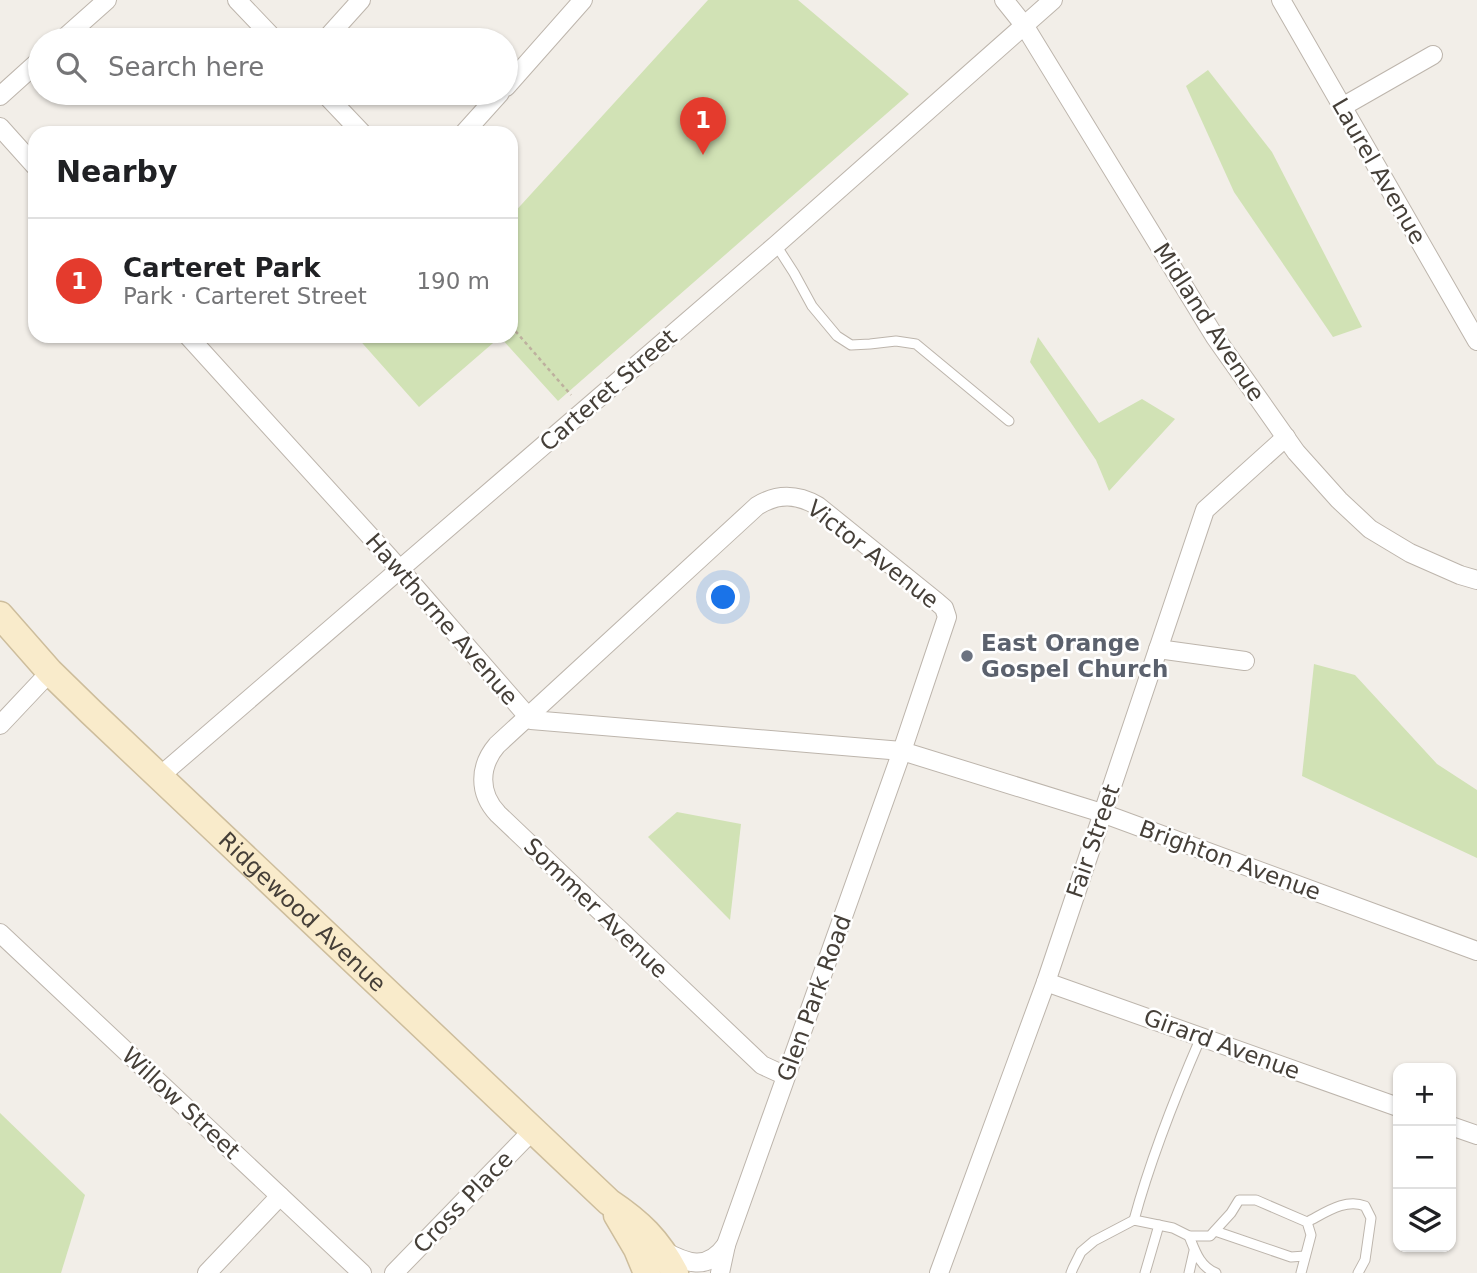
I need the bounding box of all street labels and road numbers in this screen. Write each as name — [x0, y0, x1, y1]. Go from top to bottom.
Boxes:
street label: Laurel Avenue — [1327, 94, 1431, 248]
street label: Midland Avenue — [1148, 238, 1270, 406]
street label: Carteret Street — [535, 324, 681, 456]
street label: Victor Avenue — [802, 495, 944, 613]
street label: Hawthorne Avenue — [361, 528, 523, 710]
street label: Fair Street — [1061, 781, 1125, 901]
street label: Brighton Avenue — [1136, 815, 1324, 905]
street label: Ridgewood Avenue — [213, 827, 391, 997]
street label: Sommer Avenue — [519, 833, 673, 983]
street label: Glen Park Road — [772, 911, 856, 1085]
street label: Girard Avenue — [1140, 1004, 1304, 1084]
street label: Willow Street — [117, 1042, 245, 1164]
street label: Cross Place — [408, 1146, 518, 1258]

